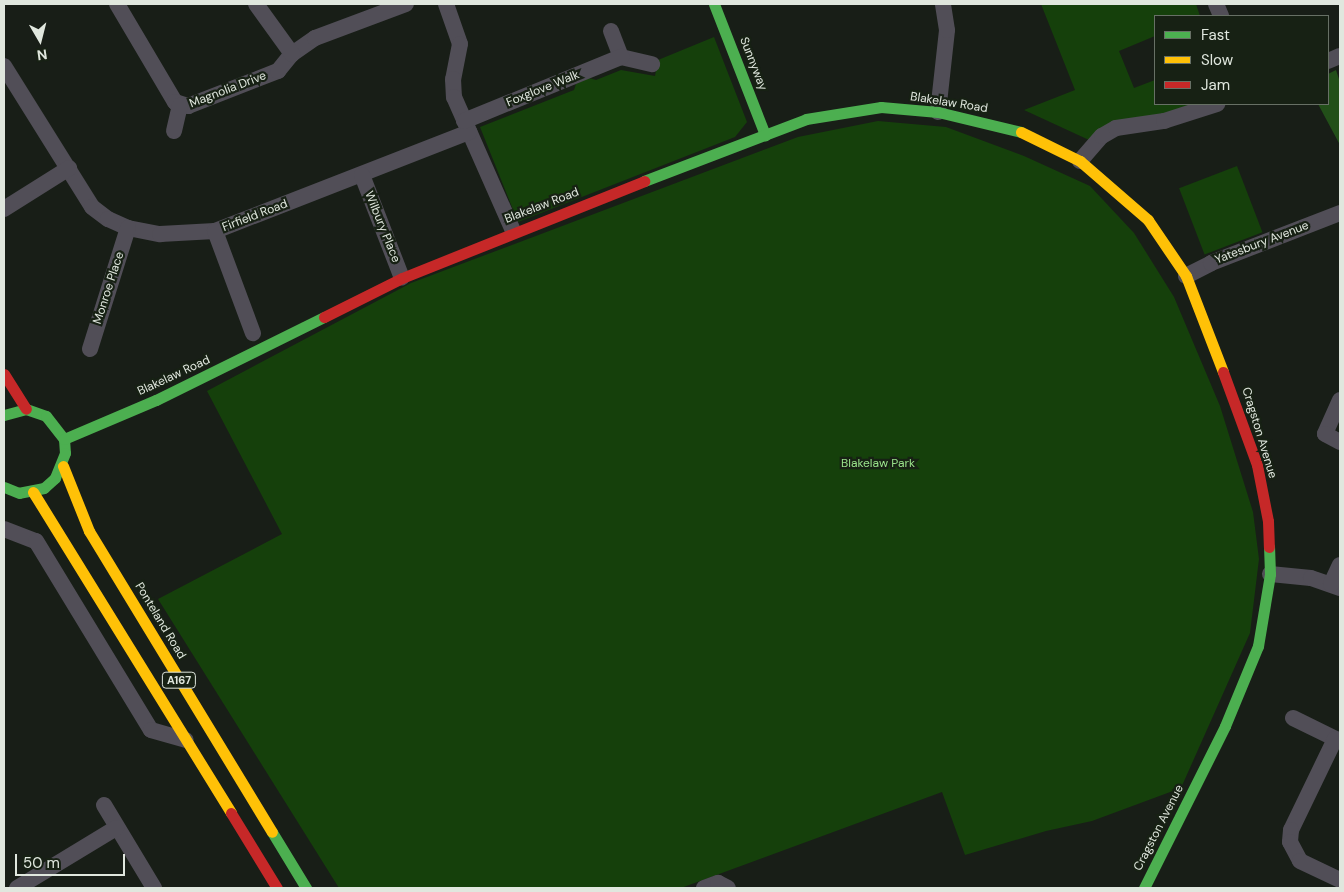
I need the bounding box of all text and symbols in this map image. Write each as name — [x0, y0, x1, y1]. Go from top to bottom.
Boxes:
north arrow — [15, 15, 65, 65]
legend — [1154, 15, 1329, 105]
text: Fast — [1201, 25, 1230, 45]
street label: Sunnyway — [736, 35, 770, 93]
text: N — [36, 45, 48, 64]
text: Slow — [1201, 50, 1233, 70]
street label: Foxglove Walk — [504, 68, 582, 110]
street label: Magnolia Drive — [188, 69, 268, 111]
text: Jam — [1201, 75, 1230, 95]
street label: Blakelaw Road — [909, 90, 989, 116]
street label: Blakelaw Road — [503, 185, 581, 227]
street label: Wilbury Place — [361, 189, 403, 265]
street label: Firfield Road — [220, 197, 290, 235]
street label: Yatesbury Avenue — [1213, 218, 1311, 268]
street label: Monroe Place — [91, 250, 127, 326]
street label: Blakelaw Road — [136, 353, 212, 399]
street label: Cragston Avenue — [1238, 386, 1280, 480]
park label: Blakelaw Park — [841, 457, 915, 471]
street label: Ponteland Road — [131, 580, 189, 662]
road number: A167 — [162, 672, 196, 688]
street label: Cragston Avenue — [1131, 783, 1187, 873]
scale bar — [18, 844, 128, 876]
text: 50 m — [23, 853, 60, 873]

